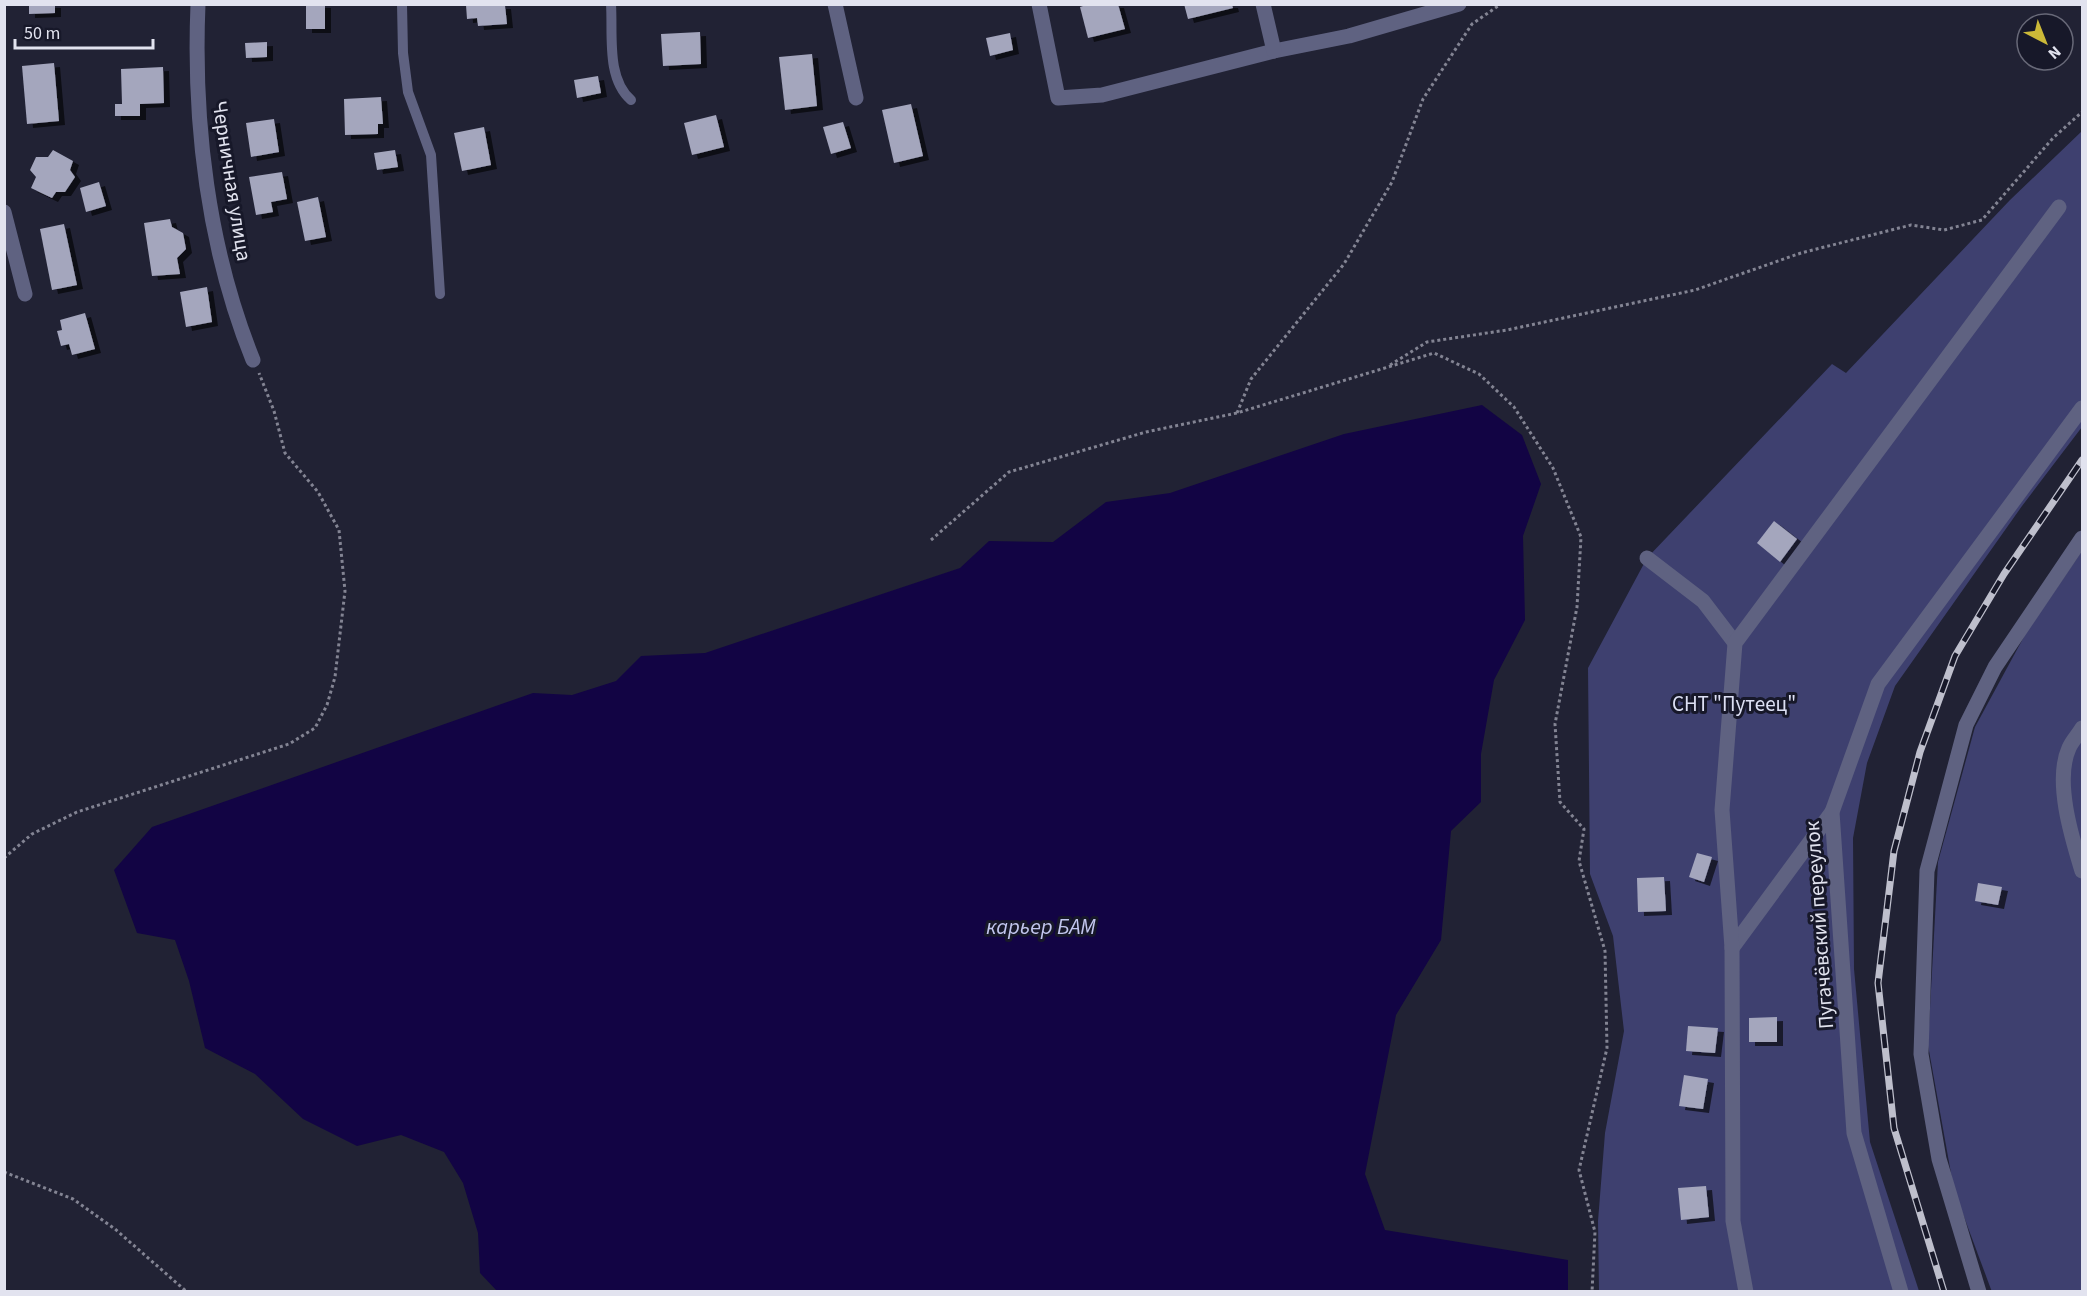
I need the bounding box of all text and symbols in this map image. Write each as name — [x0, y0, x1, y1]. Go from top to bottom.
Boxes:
scale bar — [15, 12, 153, 50]
north arrow — [2015, 12, 2075, 72]
text: 50 m — [24, 21, 60, 46]
text: N — [2043, 41, 2066, 64]
street label: Черничная улица — [205, 99, 259, 263]
park label: СНТ "Путеец" — [1672, 689, 1796, 719]
street label: Пугачёвский переулок — [1797, 819, 1841, 1030]
water label: карьер БАМ — [986, 911, 1096, 943]

